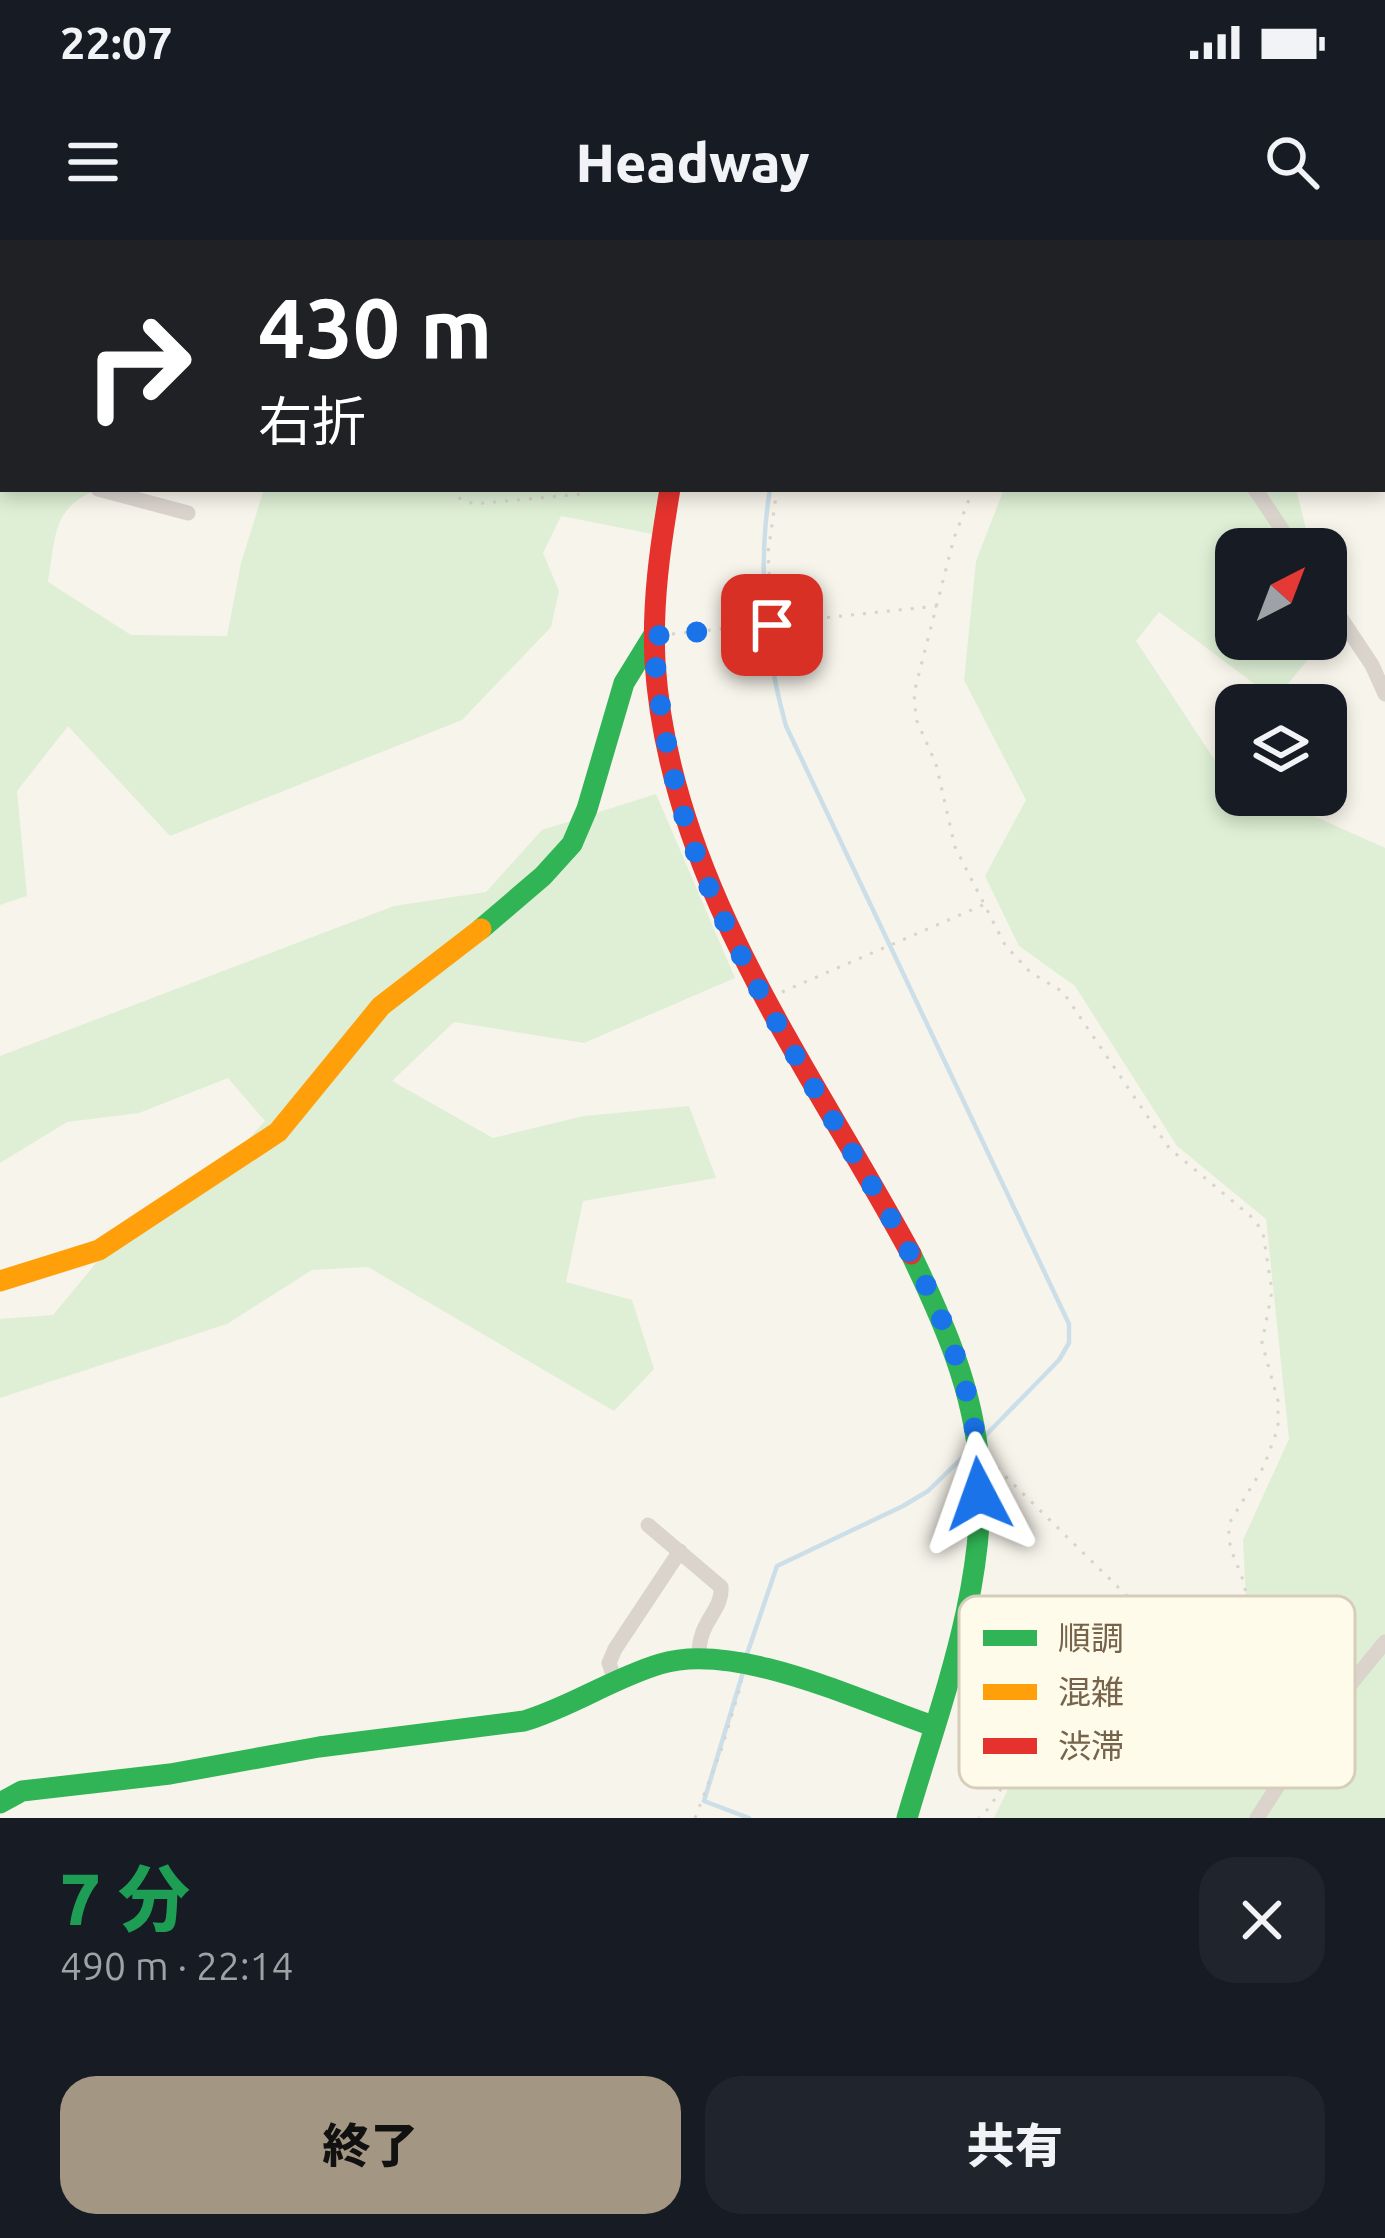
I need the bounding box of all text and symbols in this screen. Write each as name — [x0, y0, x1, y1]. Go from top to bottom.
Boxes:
text: 22:07 — [60, 17, 173, 68]
icon: menu — [60, 129, 126, 195]
icon: search — [1259, 129, 1325, 195]
text: Headway — [575, 132, 810, 192]
text: 430 m — [258, 280, 492, 374]
icon: right — [60, 288, 216, 444]
text: 右折 — [258, 391, 366, 451]
north arrow — [1215, 528, 1347, 660]
map controls — [1215, 528, 1347, 816]
pin — [721, 574, 823, 676]
icon: arrive — [739, 592, 805, 658]
button: layers — [1215, 684, 1347, 816]
position arrow — [916, 1431, 1042, 1557]
legend — [959, 1596, 1355, 1788]
text: 順調 — [1058, 1619, 1124, 1656]
text: 混雑 — [1058, 1673, 1124, 1710]
text: 渋滞 — [1058, 1727, 1124, 1764]
button: close — [1199, 1857, 1325, 1983]
text: 7 分 — [60, 1858, 190, 1939]
text: 490 m · 22:14 — [60, 1944, 294, 1987]
button: 終了 — [60, 2076, 681, 2214]
button: 共有 — [705, 2076, 1325, 2214]

